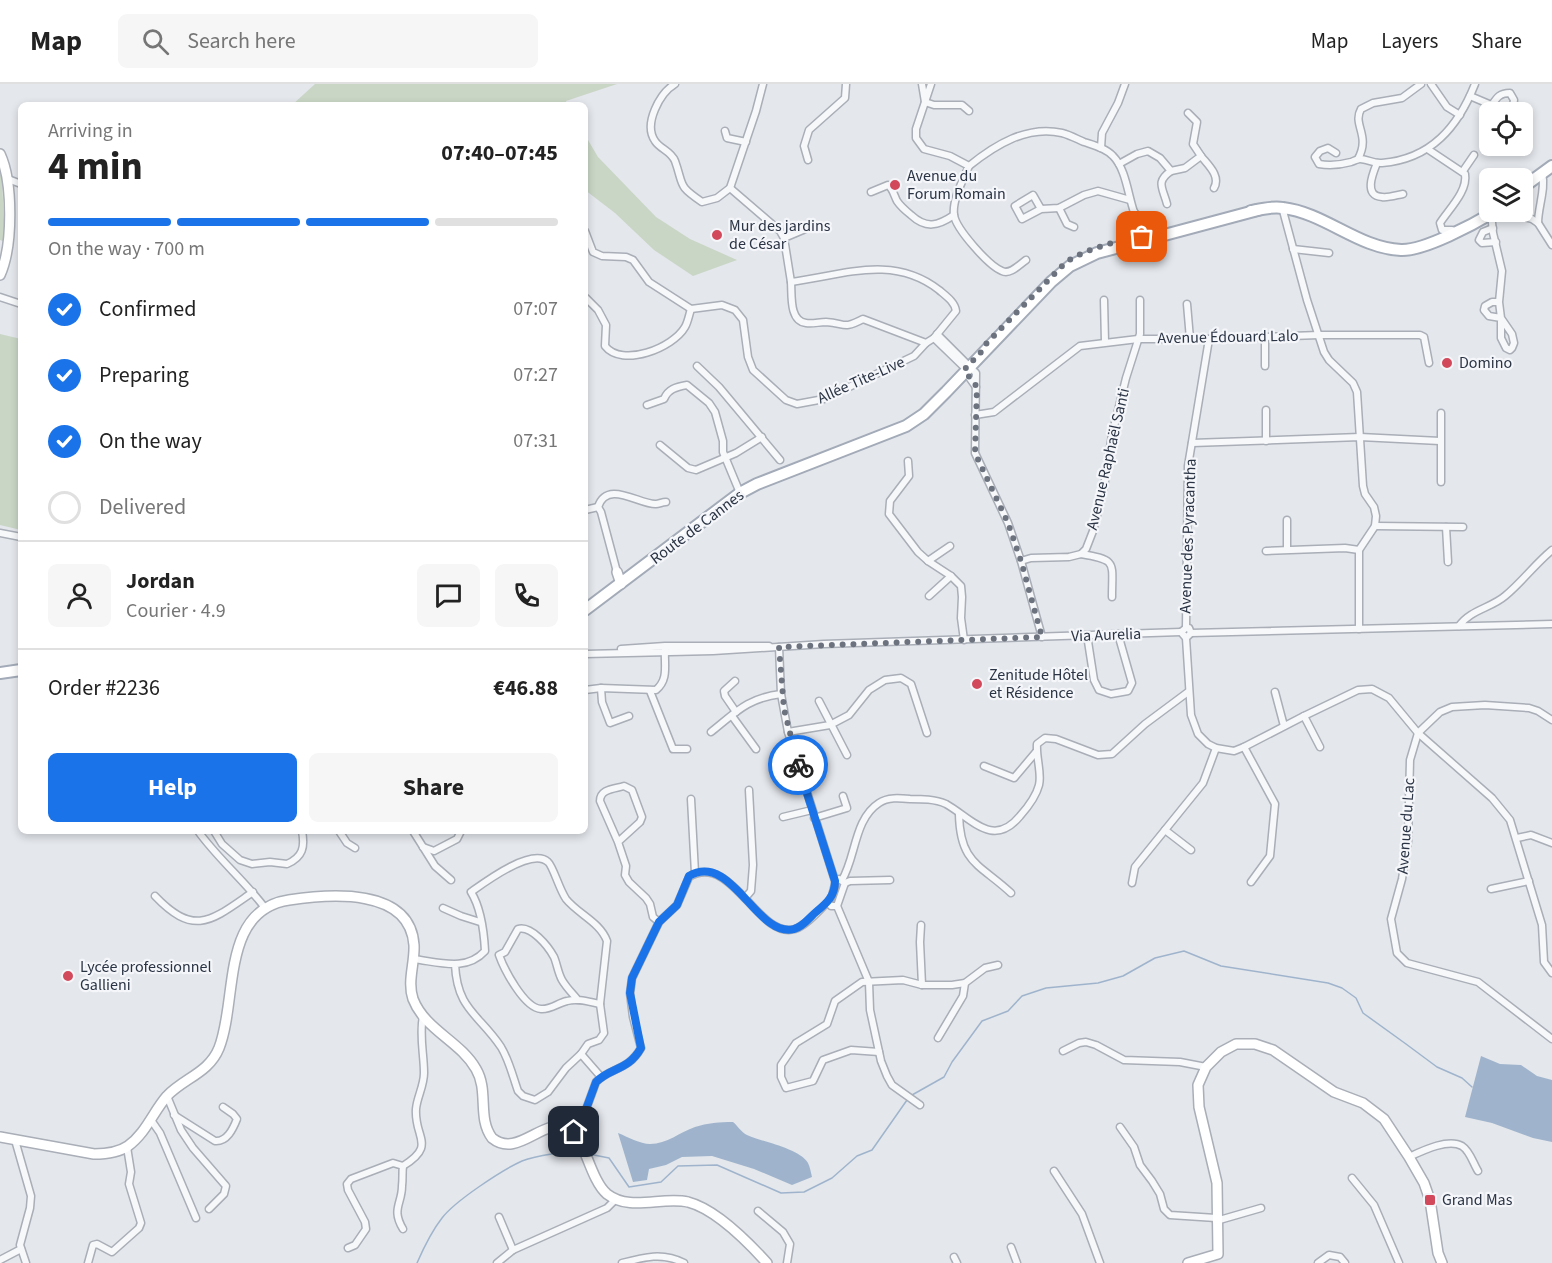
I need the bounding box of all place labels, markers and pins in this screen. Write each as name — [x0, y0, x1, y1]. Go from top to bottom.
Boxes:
place label: Avenue du Forum Romain — [907, 165, 1006, 205]
marker: Avenue du Forum Romain — [888, 178, 902, 192]
pin — [1116, 211, 1167, 262]
place label: Mur des jardins de César — [729, 215, 831, 255]
marker: Mur des jardins de César — [710, 228, 724, 242]
place label: Domino — [1459, 352, 1512, 374]
marker: Domino — [1440, 356, 1454, 370]
place label: Zenitude Hôtel et Résidence — [989, 664, 1088, 704]
marker: Zenitude Hôtel et Résidence — [970, 677, 984, 691]
place label: Lycée professionnel Gallieni — [80, 956, 212, 996]
marker: Lycée professionnel Gallieni — [61, 969, 75, 983]
pin — [548, 1106, 599, 1157]
place label: Grand Mas — [1442, 1189, 1513, 1211]
marker: Grand Mas — [1423, 1193, 1437, 1207]

